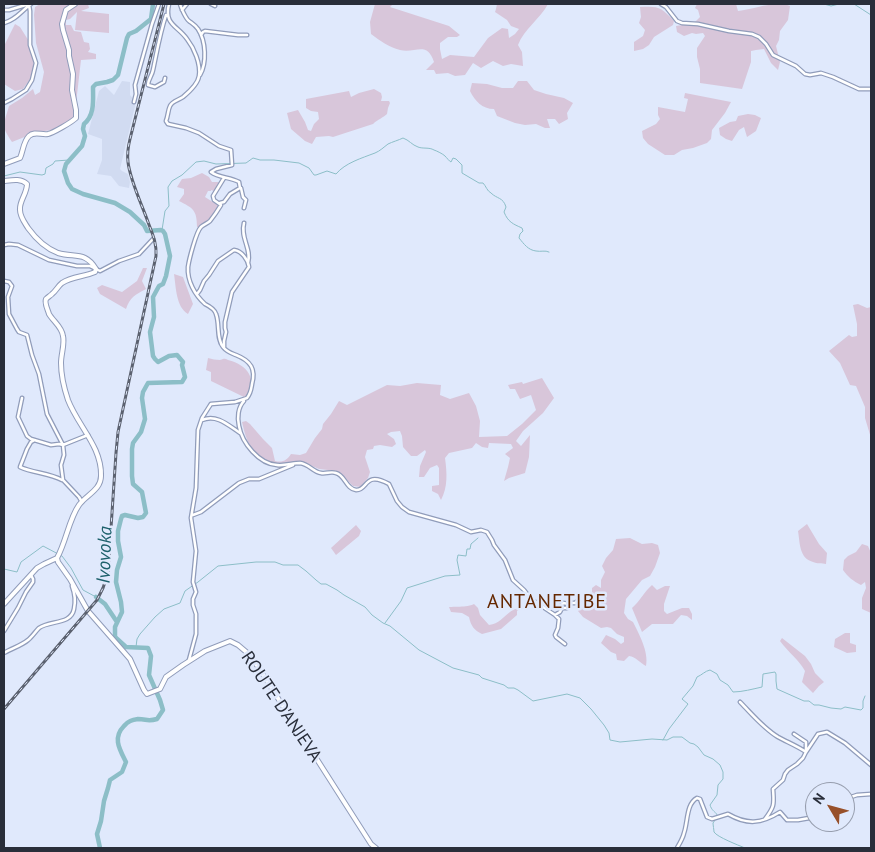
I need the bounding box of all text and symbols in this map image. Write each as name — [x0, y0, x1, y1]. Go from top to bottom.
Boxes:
water label: Ivovoka — [93, 526, 117, 584]
district label: ANTANETIBE — [486, 590, 608, 614]
street label: ROUTE D'ANJEVA — [236, 648, 326, 766]
north arrow — [805, 782, 855, 832]
text: N — [809, 789, 829, 808]

